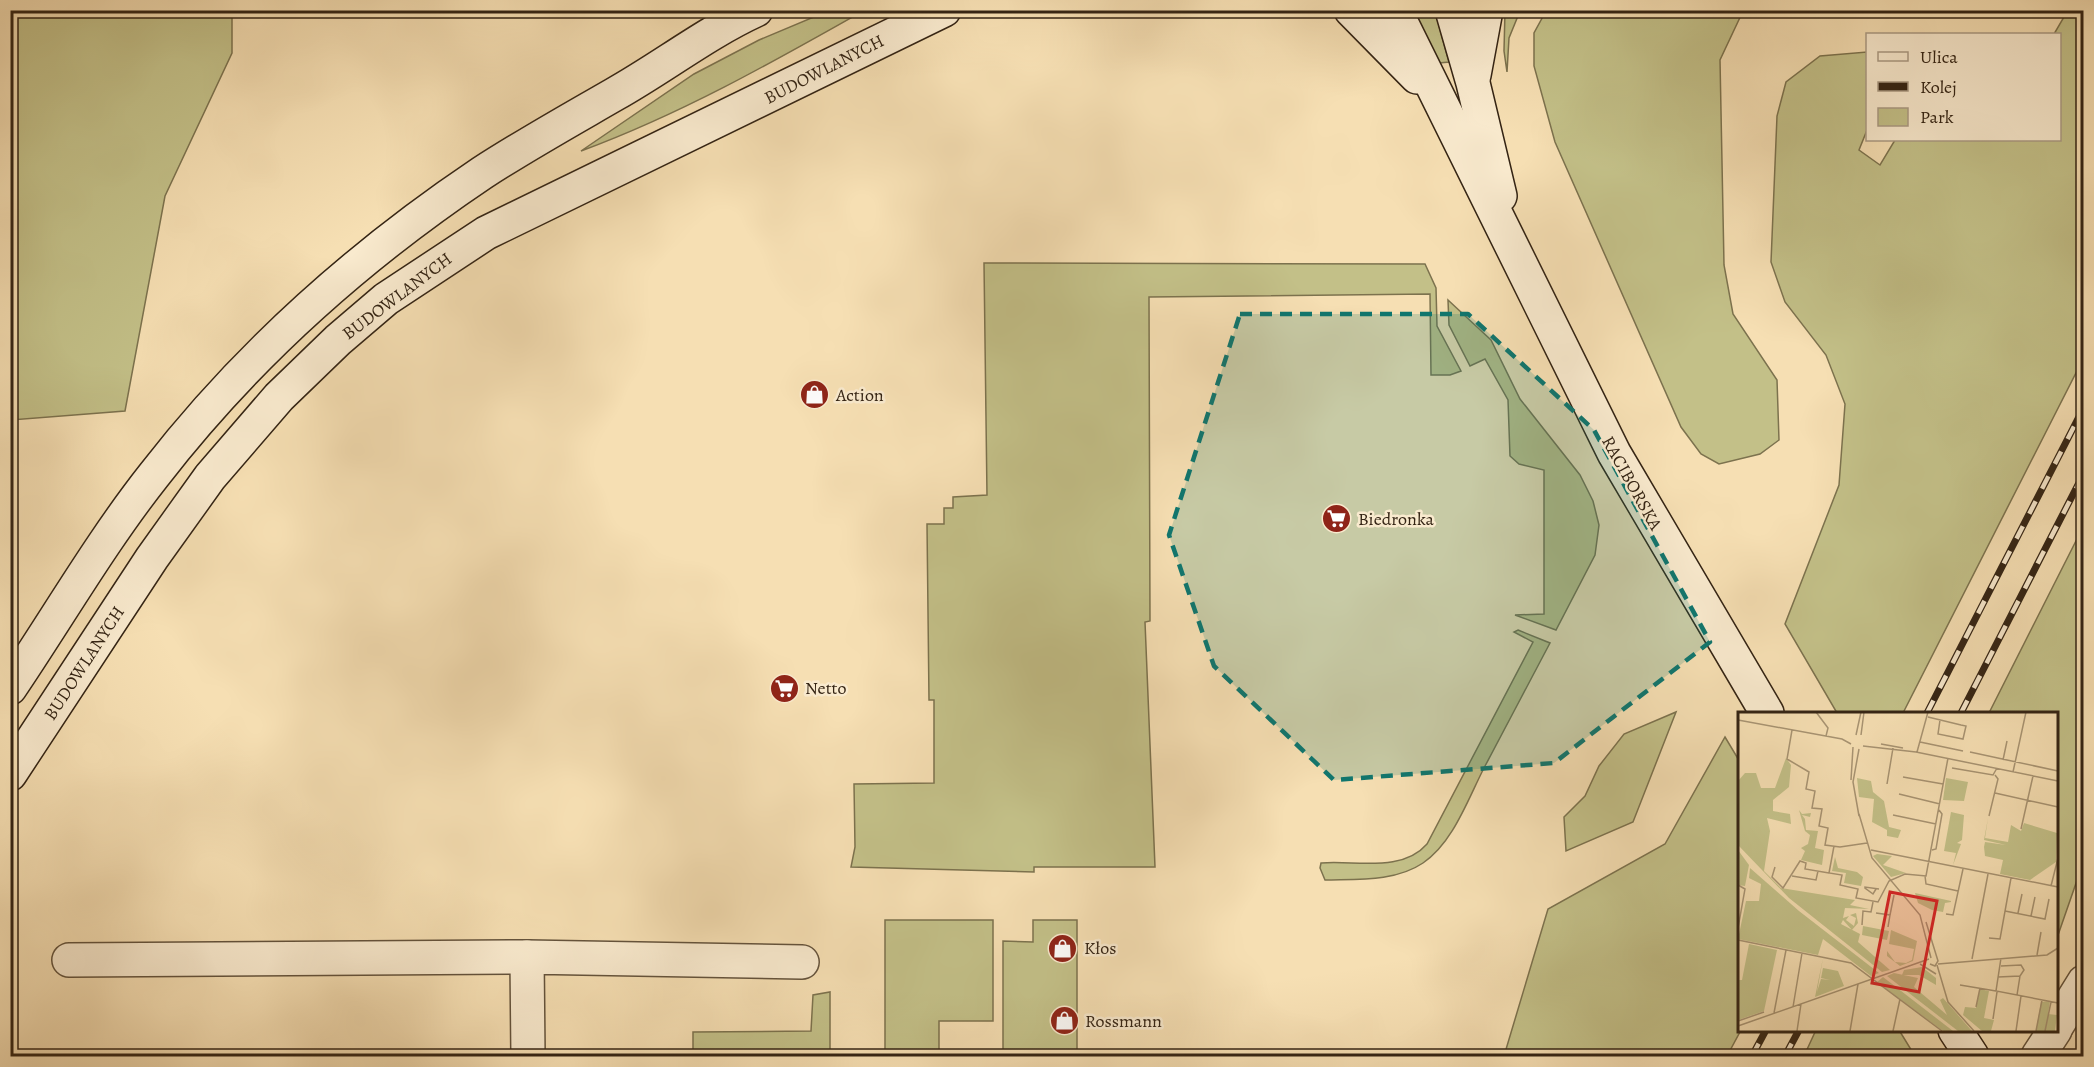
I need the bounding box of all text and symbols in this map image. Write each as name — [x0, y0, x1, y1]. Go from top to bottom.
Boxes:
street label: BUDOWLANYCH — [760, 28, 888, 110]
legend — [1866, 33, 2061, 141]
text: Ulica — [1920, 45, 1958, 69]
text: Kolej — [1920, 75, 1957, 99]
text: Park — [1920, 105, 1954, 129]
street label: BUDOWLANYCH — [337, 247, 457, 345]
shop icon: Action — [799, 379, 831, 411]
place label: Action — [835, 383, 884, 407]
street label: RACIBORSKA — [1596, 432, 1668, 535]
supermarket icon: Biedronka — [1321, 503, 1353, 535]
place label: Biedronka — [1358, 507, 1434, 531]
street label: BUDOWLANYCH — [38, 601, 130, 725]
supermarket icon: Netto — [768, 672, 800, 704]
place label: Netto — [805, 676, 847, 700]
inset map — [1738, 712, 2058, 1031]
shop icon: Kłos — [1047, 932, 1079, 964]
place label: Kłos — [1084, 936, 1116, 960]
shop icon: Rossmann — [1048, 1005, 1080, 1037]
place label: Rossmann — [1085, 1009, 1162, 1033]

